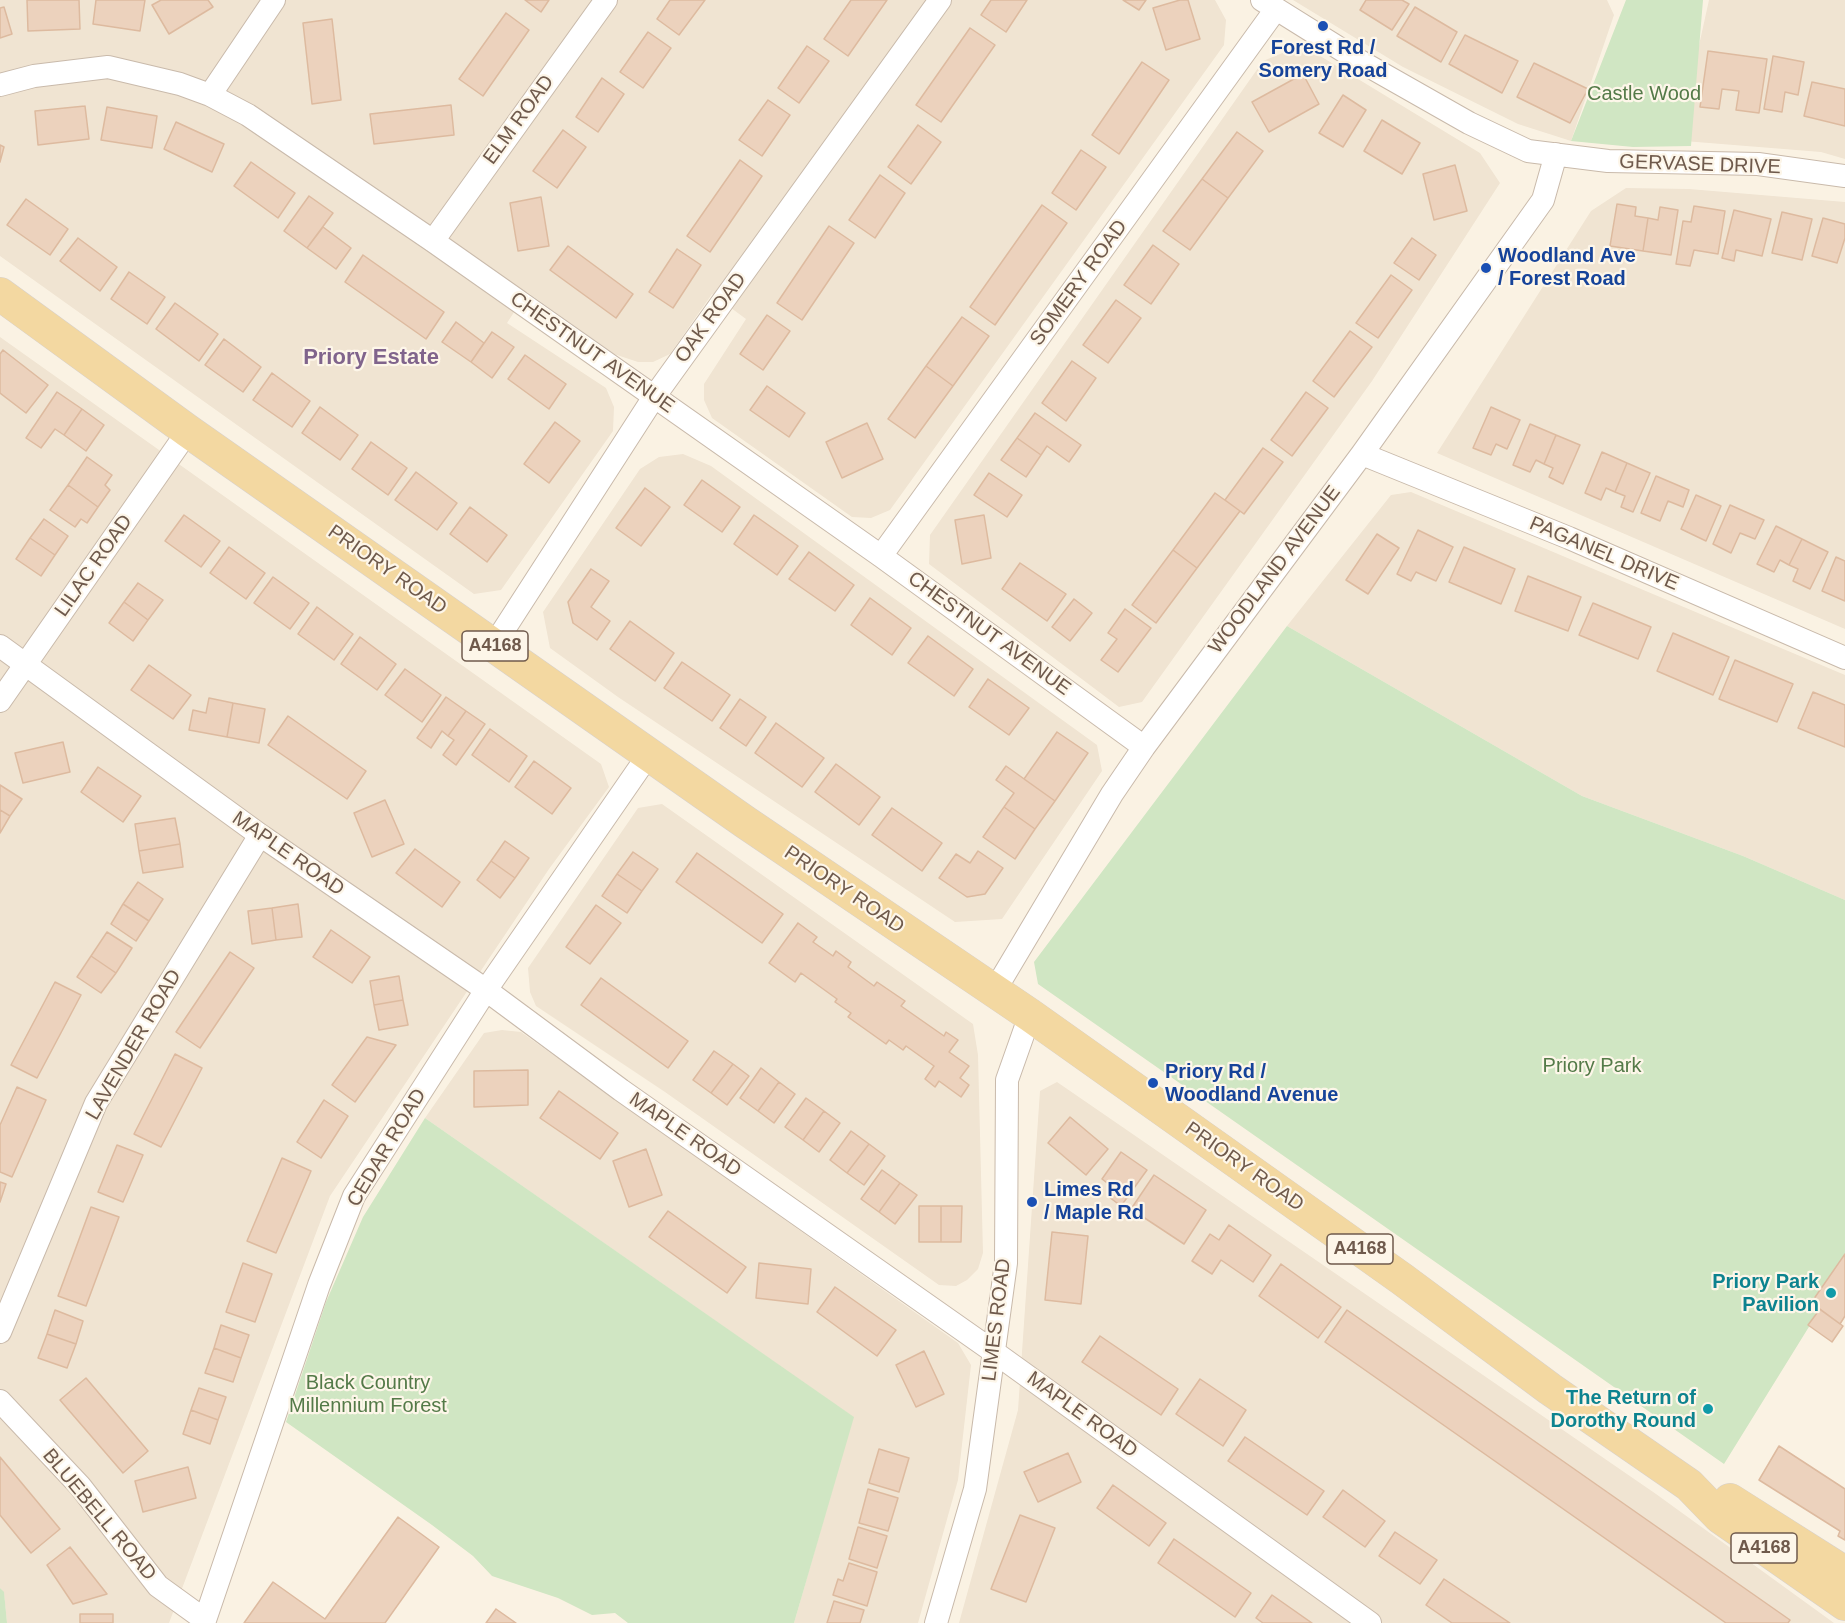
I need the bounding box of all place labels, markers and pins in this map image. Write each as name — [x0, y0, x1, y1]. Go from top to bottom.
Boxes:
marker: Forest Rd / Somery Road — [1316, 19, 1330, 33]
place label: Forest Rd / Somery Road — [1259, 36, 1387, 83]
place label: Woodland Ave / Forest Road — [1498, 244, 1636, 291]
marker: Woodland Ave / Forest Road — [1479, 261, 1493, 275]
place label: Priory Rd / Woodland Avenue — [1165, 1060, 1338, 1107]
marker: Priory Rd / Woodland Avenue — [1146, 1076, 1160, 1090]
place label: Limes Rd / Maple Rd — [1044, 1178, 1144, 1225]
marker: Limes Rd / Maple Rd — [1025, 1195, 1039, 1209]
place label: Priory Park Pavilion — [1712, 1270, 1819, 1317]
marker: Priory Park Pavilion — [1824, 1286, 1838, 1300]
place label: The Return of Dorothy Round — [1550, 1386, 1696, 1433]
marker: The Return of Dorothy Round — [1701, 1402, 1715, 1416]

